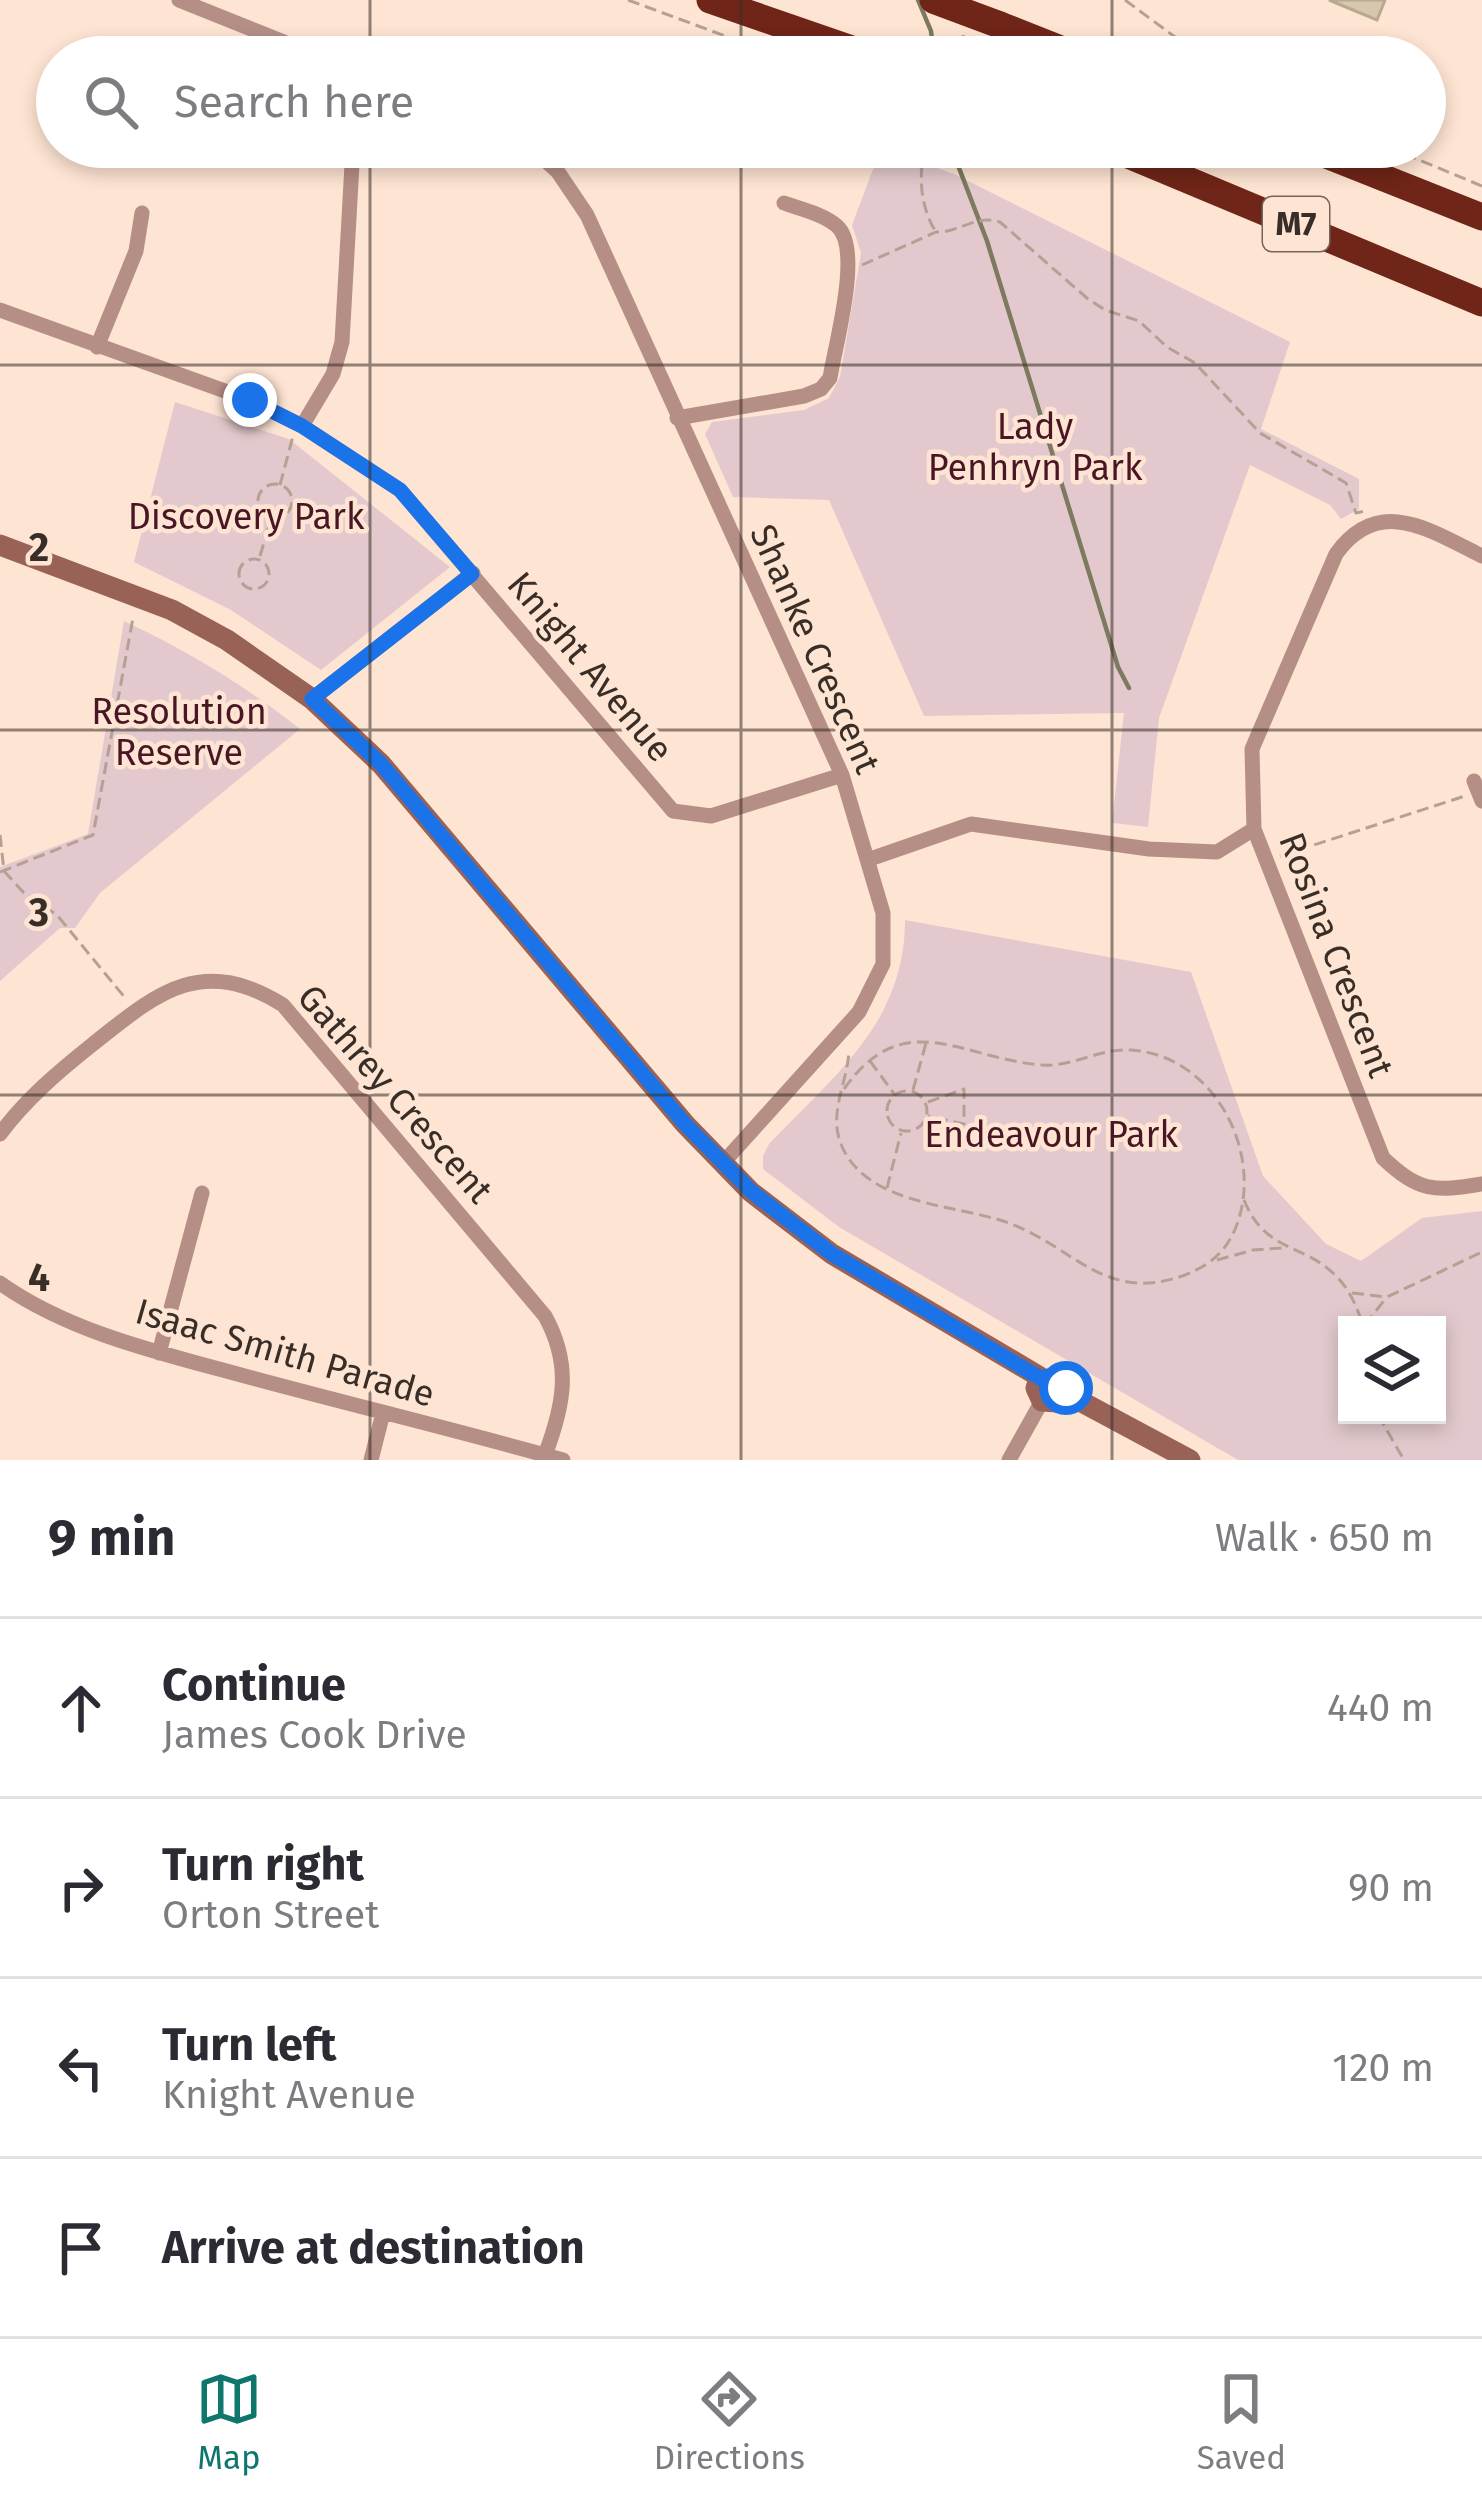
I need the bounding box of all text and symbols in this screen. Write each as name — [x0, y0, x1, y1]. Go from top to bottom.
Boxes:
search box — [36, 36, 1446, 168]
icon: search — [78, 69, 144, 135]
text: Search here — [174, 75, 414, 129]
road number: M7 — [1263, 197, 1329, 251]
route end — [223, 373, 277, 427]
park label: Lady Penhryn Park — [928, 405, 1143, 490]
park label: Discovery Park — [128, 495, 365, 539]
street label: Shanke Crescent — [740, 518, 890, 780]
text: 2 — [29, 525, 49, 571]
street label: Knight Avenue — [498, 563, 682, 771]
park label: Resolution Reserve — [91, 690, 267, 775]
street label: Rosina Crescent — [1269, 826, 1403, 1084]
text: 3 — [28, 890, 49, 936]
street label: Gathrey Crescent — [288, 976, 502, 1212]
park label: Endeavour Park — [924, 1113, 1178, 1157]
text: 4 — [28, 1255, 50, 1301]
street label: Isaac Smith Parade — [130, 1289, 440, 1417]
map controls — [1338, 1316, 1446, 1424]
button: layers — [1338, 1316, 1446, 1424]
route start — [1039, 1361, 1093, 1415]
text: 9 min — [48, 1507, 176, 1569]
text: Walk · 650 m — [1215, 1515, 1434, 1561]
text: Continue — [162, 1658, 346, 1712]
icon: ahead — [48, 1675, 114, 1741]
text: 440 m — [1327, 1685, 1434, 1731]
text: James Cook Drive — [162, 1712, 467, 1758]
text: Turn right — [162, 1838, 364, 1892]
icon: right — [48, 1855, 114, 1921]
text: 90 m — [1348, 1865, 1434, 1911]
text: Orton Street — [162, 1892, 379, 1938]
text: Turn left — [162, 2018, 336, 2072]
icon: left — [48, 2035, 114, 2101]
text: 120 m — [1332, 2045, 1434, 2091]
text: Knight Avenue — [162, 2072, 416, 2118]
icon: arrive — [48, 2215, 114, 2281]
text: Arrive at destination — [162, 2221, 585, 2275]
tab: Map — [196, 2366, 262, 2478]
tab: Directions — [654, 2366, 805, 2478]
tab: Saved — [1197, 2366, 1286, 2478]

